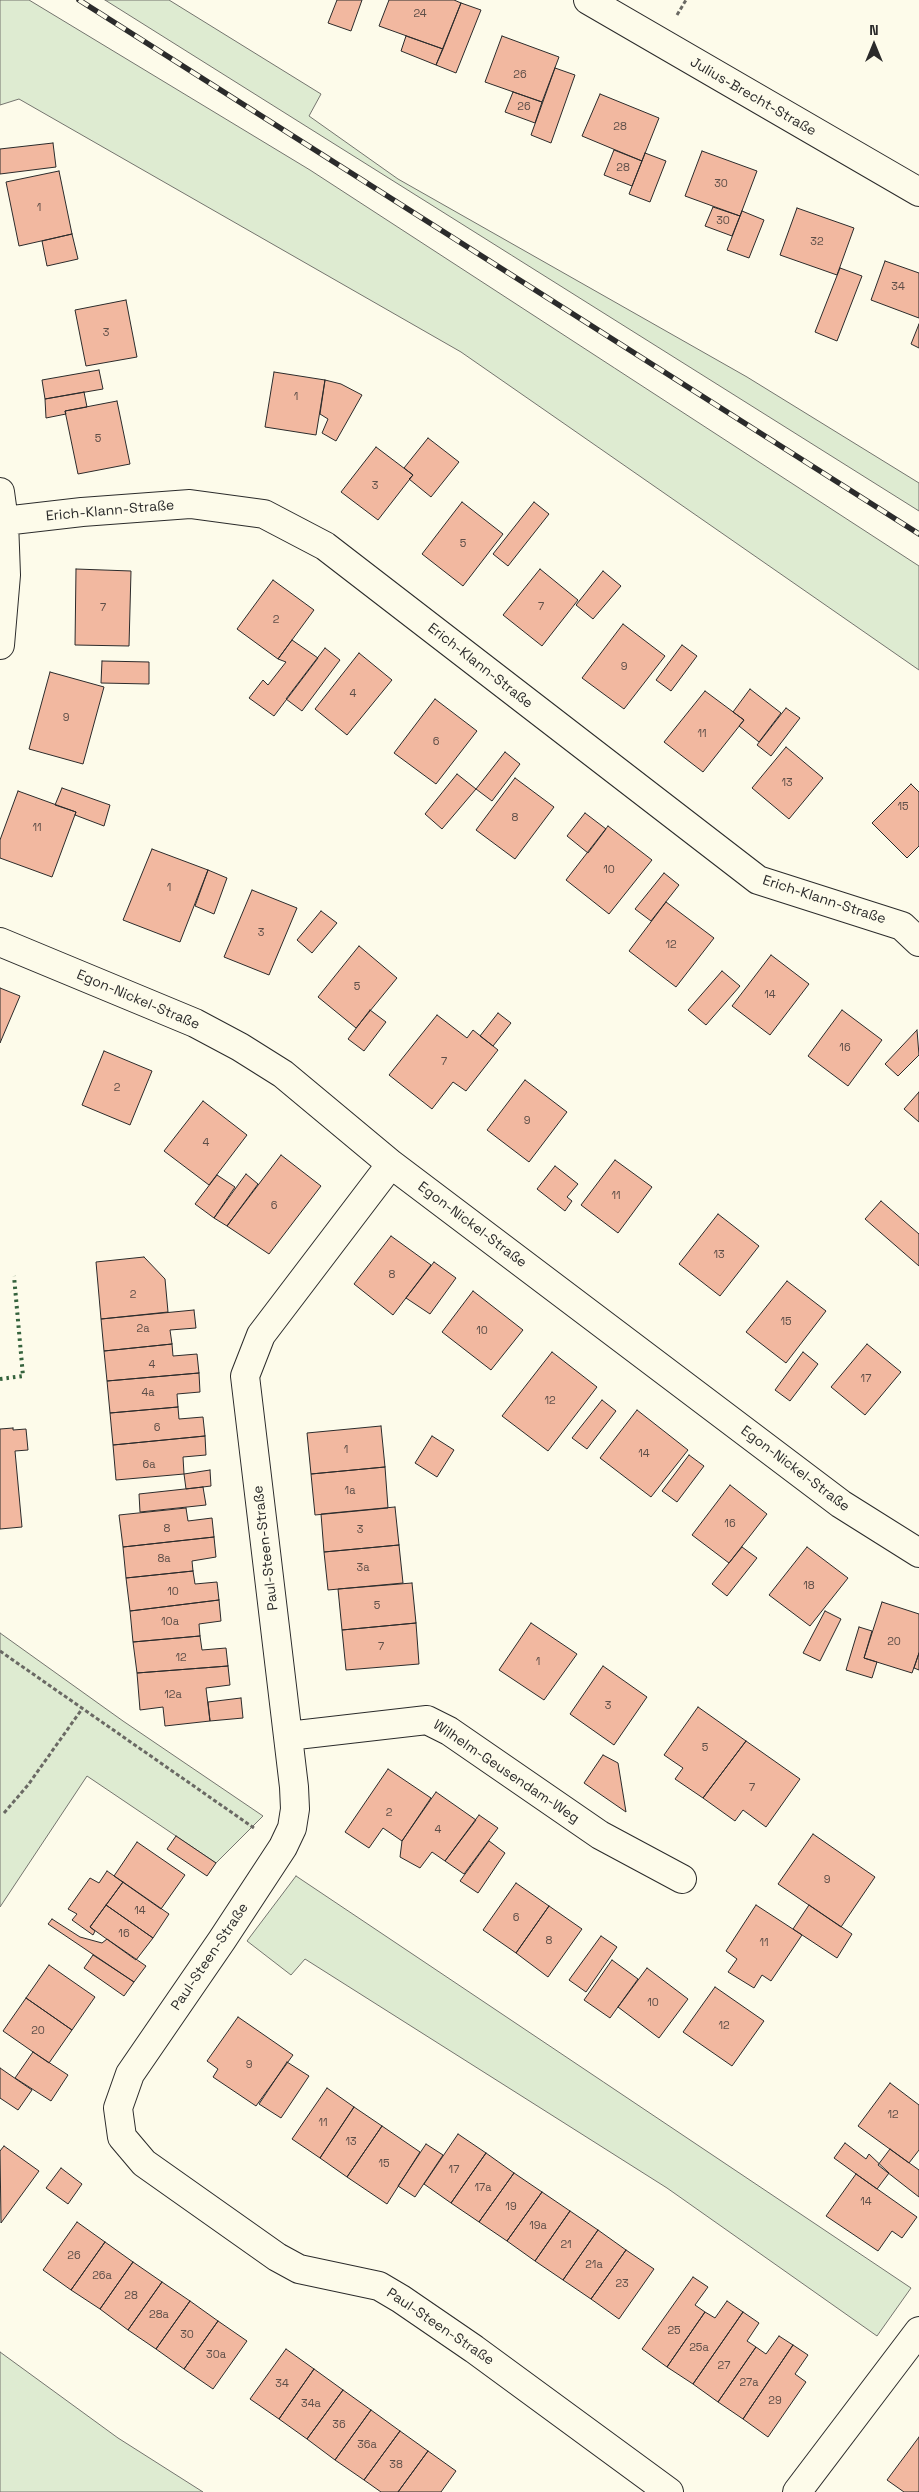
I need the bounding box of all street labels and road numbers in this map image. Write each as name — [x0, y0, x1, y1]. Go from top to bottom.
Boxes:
street label: Julius-Brecht-Straße — [687, 54, 819, 140]
street label: Erich-Klann-Straße — [45, 497, 175, 525]
street label: Erich-Klann-Straße — [424, 620, 536, 712]
street label: Erich-Klann-Straße — [760, 872, 888, 928]
street label: Egon-Nickel-Straße — [74, 966, 202, 1034]
street label: Egon-Nickel-Straße — [414, 1179, 530, 1271]
street label: Egon-Nickel-Straße — [737, 1423, 853, 1515]
street label: Paul-Steen-Straße — [250, 1484, 282, 1612]
street label: Wilhelm-Geusendam-Weg — [430, 1717, 582, 1827]
street label: Paul-Steen-Straße — [168, 1900, 252, 2014]
street label: Paul-Steen-Straße — [383, 2285, 497, 2369]

